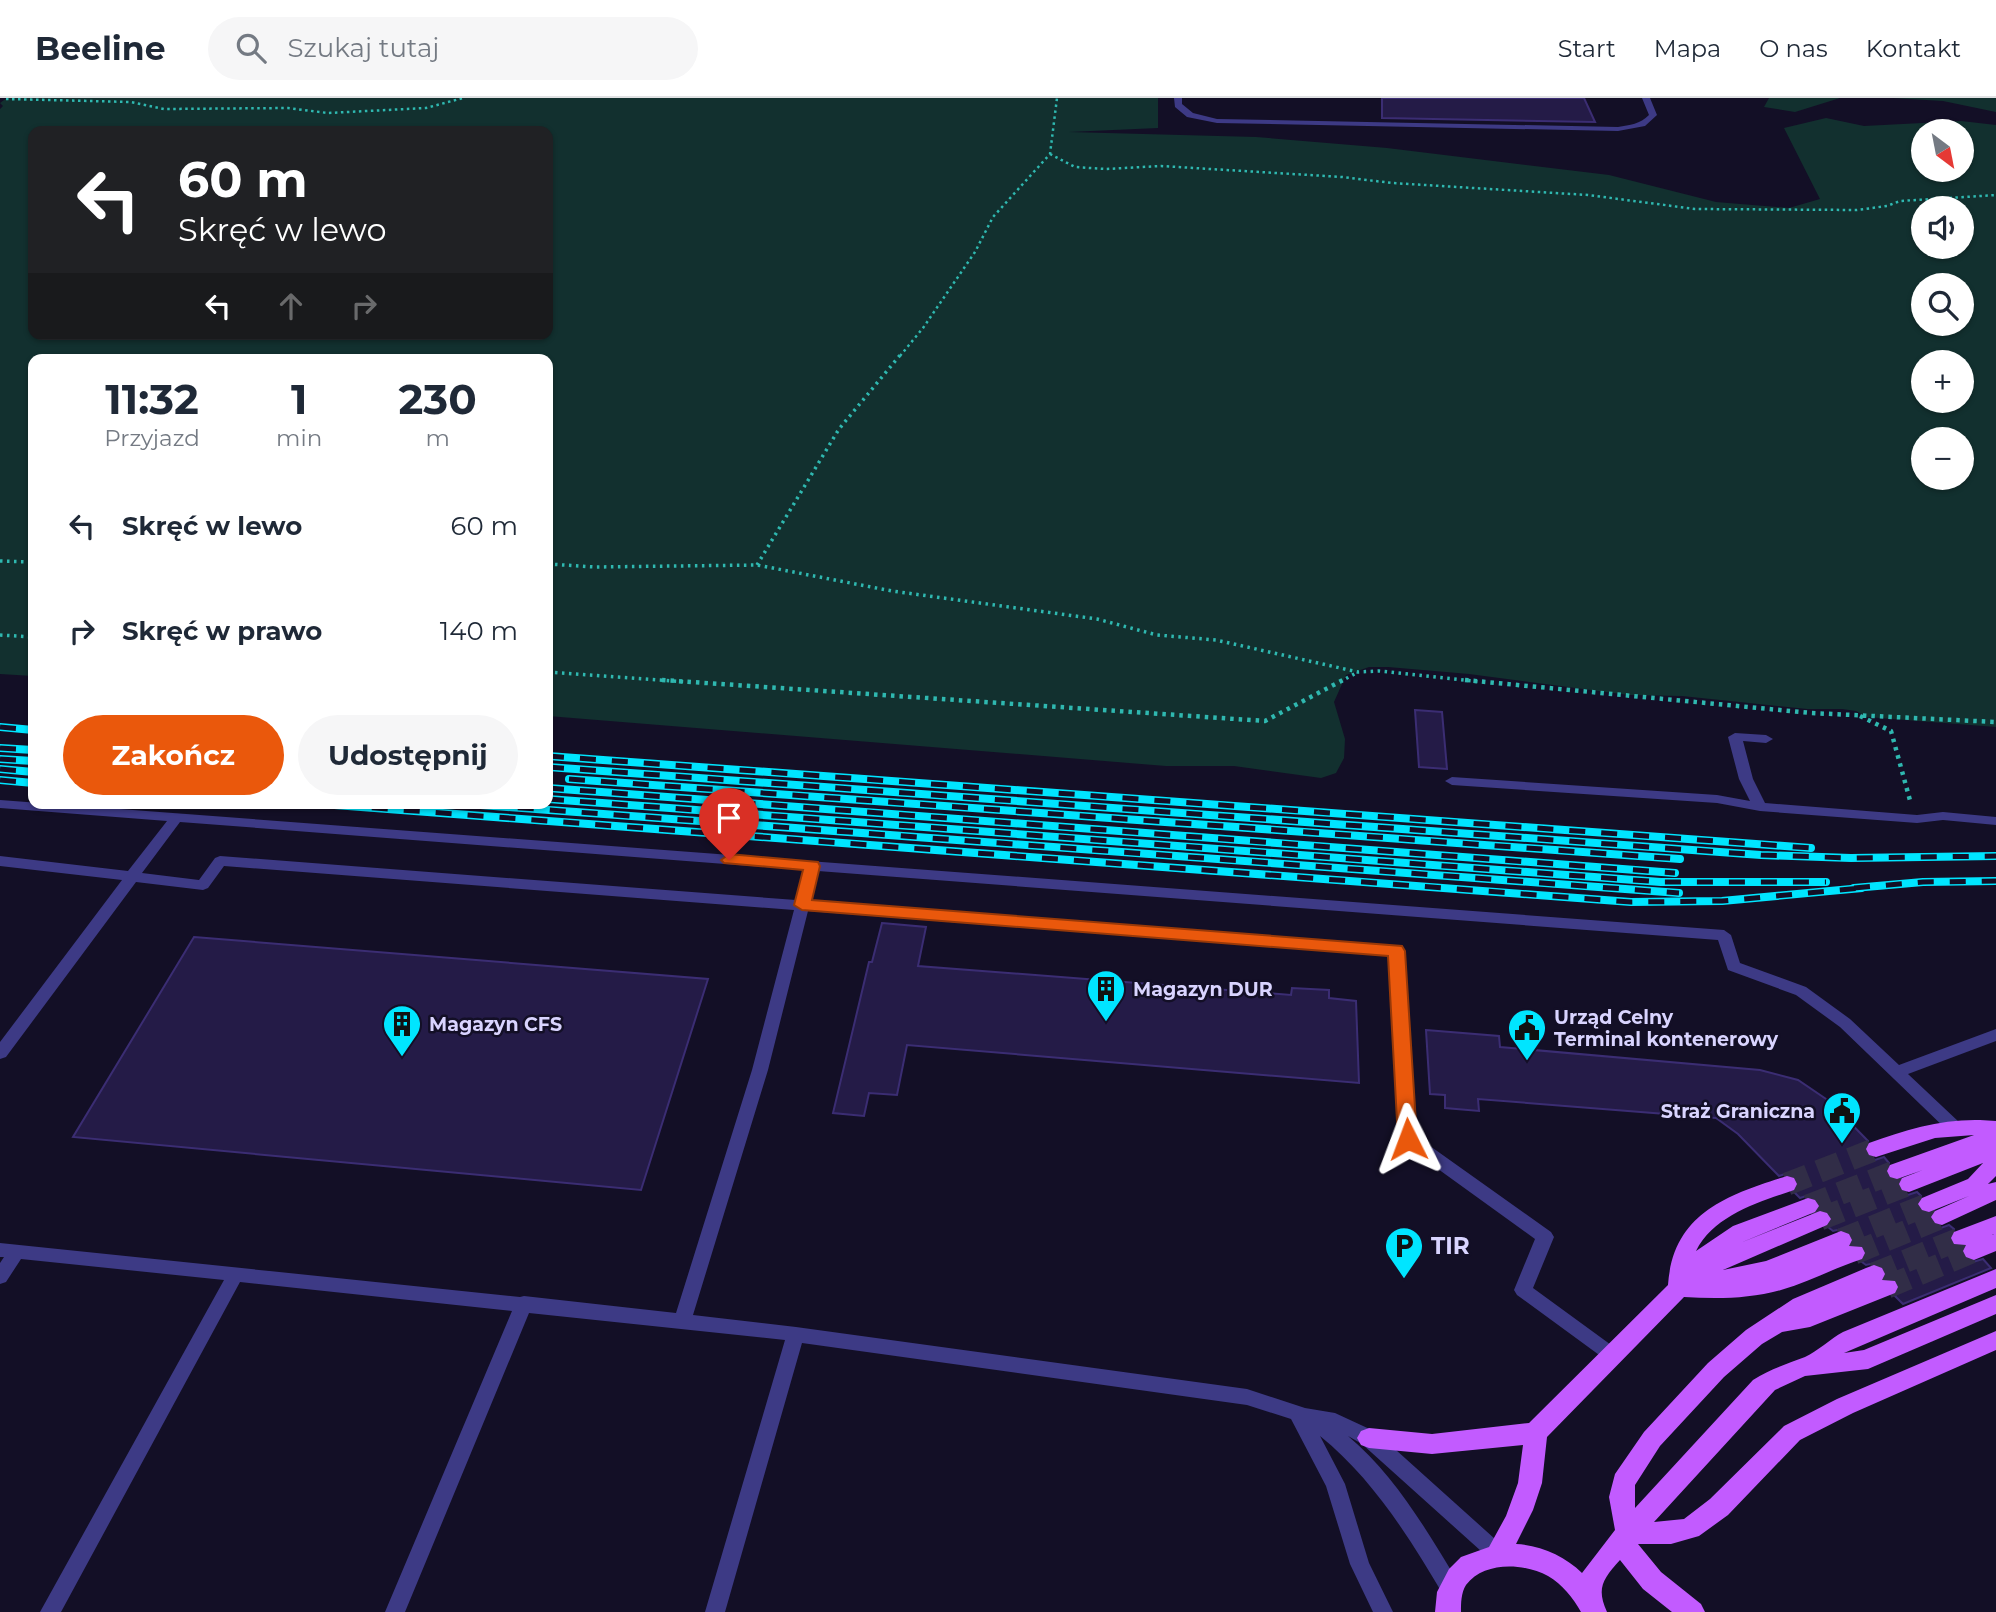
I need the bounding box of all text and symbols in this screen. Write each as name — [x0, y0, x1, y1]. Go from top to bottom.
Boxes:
search box — [208, 17, 698, 80]
text: Beeline — [35, 28, 166, 68]
icon: search — [232, 29, 270, 67]
text: Szukaj tutaj — [288, 32, 439, 64]
text: Start — [1558, 34, 1616, 63]
text: Mapa — [1654, 34, 1721, 63]
text: O nas — [1759, 34, 1828, 63]
text: Kontakt — [1866, 34, 1961, 63]
north arrow — [1911, 119, 1974, 182]
map controls — [1911, 119, 1974, 490]
text: 60 m — [178, 150, 308, 209]
icon: left — [63, 154, 154, 245]
button: sound — [1911, 196, 1974, 259]
text: Skręć w lewo — [178, 210, 387, 249]
button: search — [1911, 273, 1974, 336]
icon: left — [199, 287, 237, 325]
icon: ahead — [272, 287, 310, 325]
icon: right — [345, 287, 383, 325]
button: + — [1911, 350, 1974, 413]
text: 11:32 — [105, 373, 199, 425]
text: 1 — [291, 373, 307, 425]
text: 230 — [399, 373, 477, 425]
text: Przyjazd — [104, 424, 200, 452]
text: min — [276, 424, 322, 452]
text: m — [425, 424, 450, 452]
button: − — [1911, 427, 1974, 490]
icon: left — [63, 507, 101, 545]
text: Skręć w lewo — [122, 510, 302, 542]
text: 60 m — [451, 510, 518, 542]
icon: right — [63, 612, 101, 650]
text: Skręć w prawo — [122, 615, 322, 647]
text: 140 m — [440, 615, 518, 647]
button: Zakończ — [63, 715, 284, 795]
button: Udostępnij — [298, 715, 518, 795]
pin — [699, 788, 759, 860]
icon: arrive — [710, 799, 748, 837]
building icon: Magazyn DUR — [1085, 968, 1127, 1023]
place label: Magazyn DUR — [1133, 978, 1273, 1001]
building icon: Magazyn CFS — [381, 1003, 423, 1058]
place label: Urząd Celny Terminal kontenerowy — [1554, 1006, 1779, 1051]
public building icon: Urząd Celny Terminal kontenerowy — [1506, 1007, 1548, 1062]
place label: Magazyn CFS — [429, 1013, 562, 1036]
public building icon: Straż Graniczna — [1821, 1090, 1863, 1145]
place label: Straż Graniczna — [1661, 1100, 1815, 1123]
position arrow — [1371, 1102, 1445, 1176]
parking icon: TIR — [1383, 1225, 1425, 1280]
place label: TIR — [1431, 1232, 1470, 1260]

